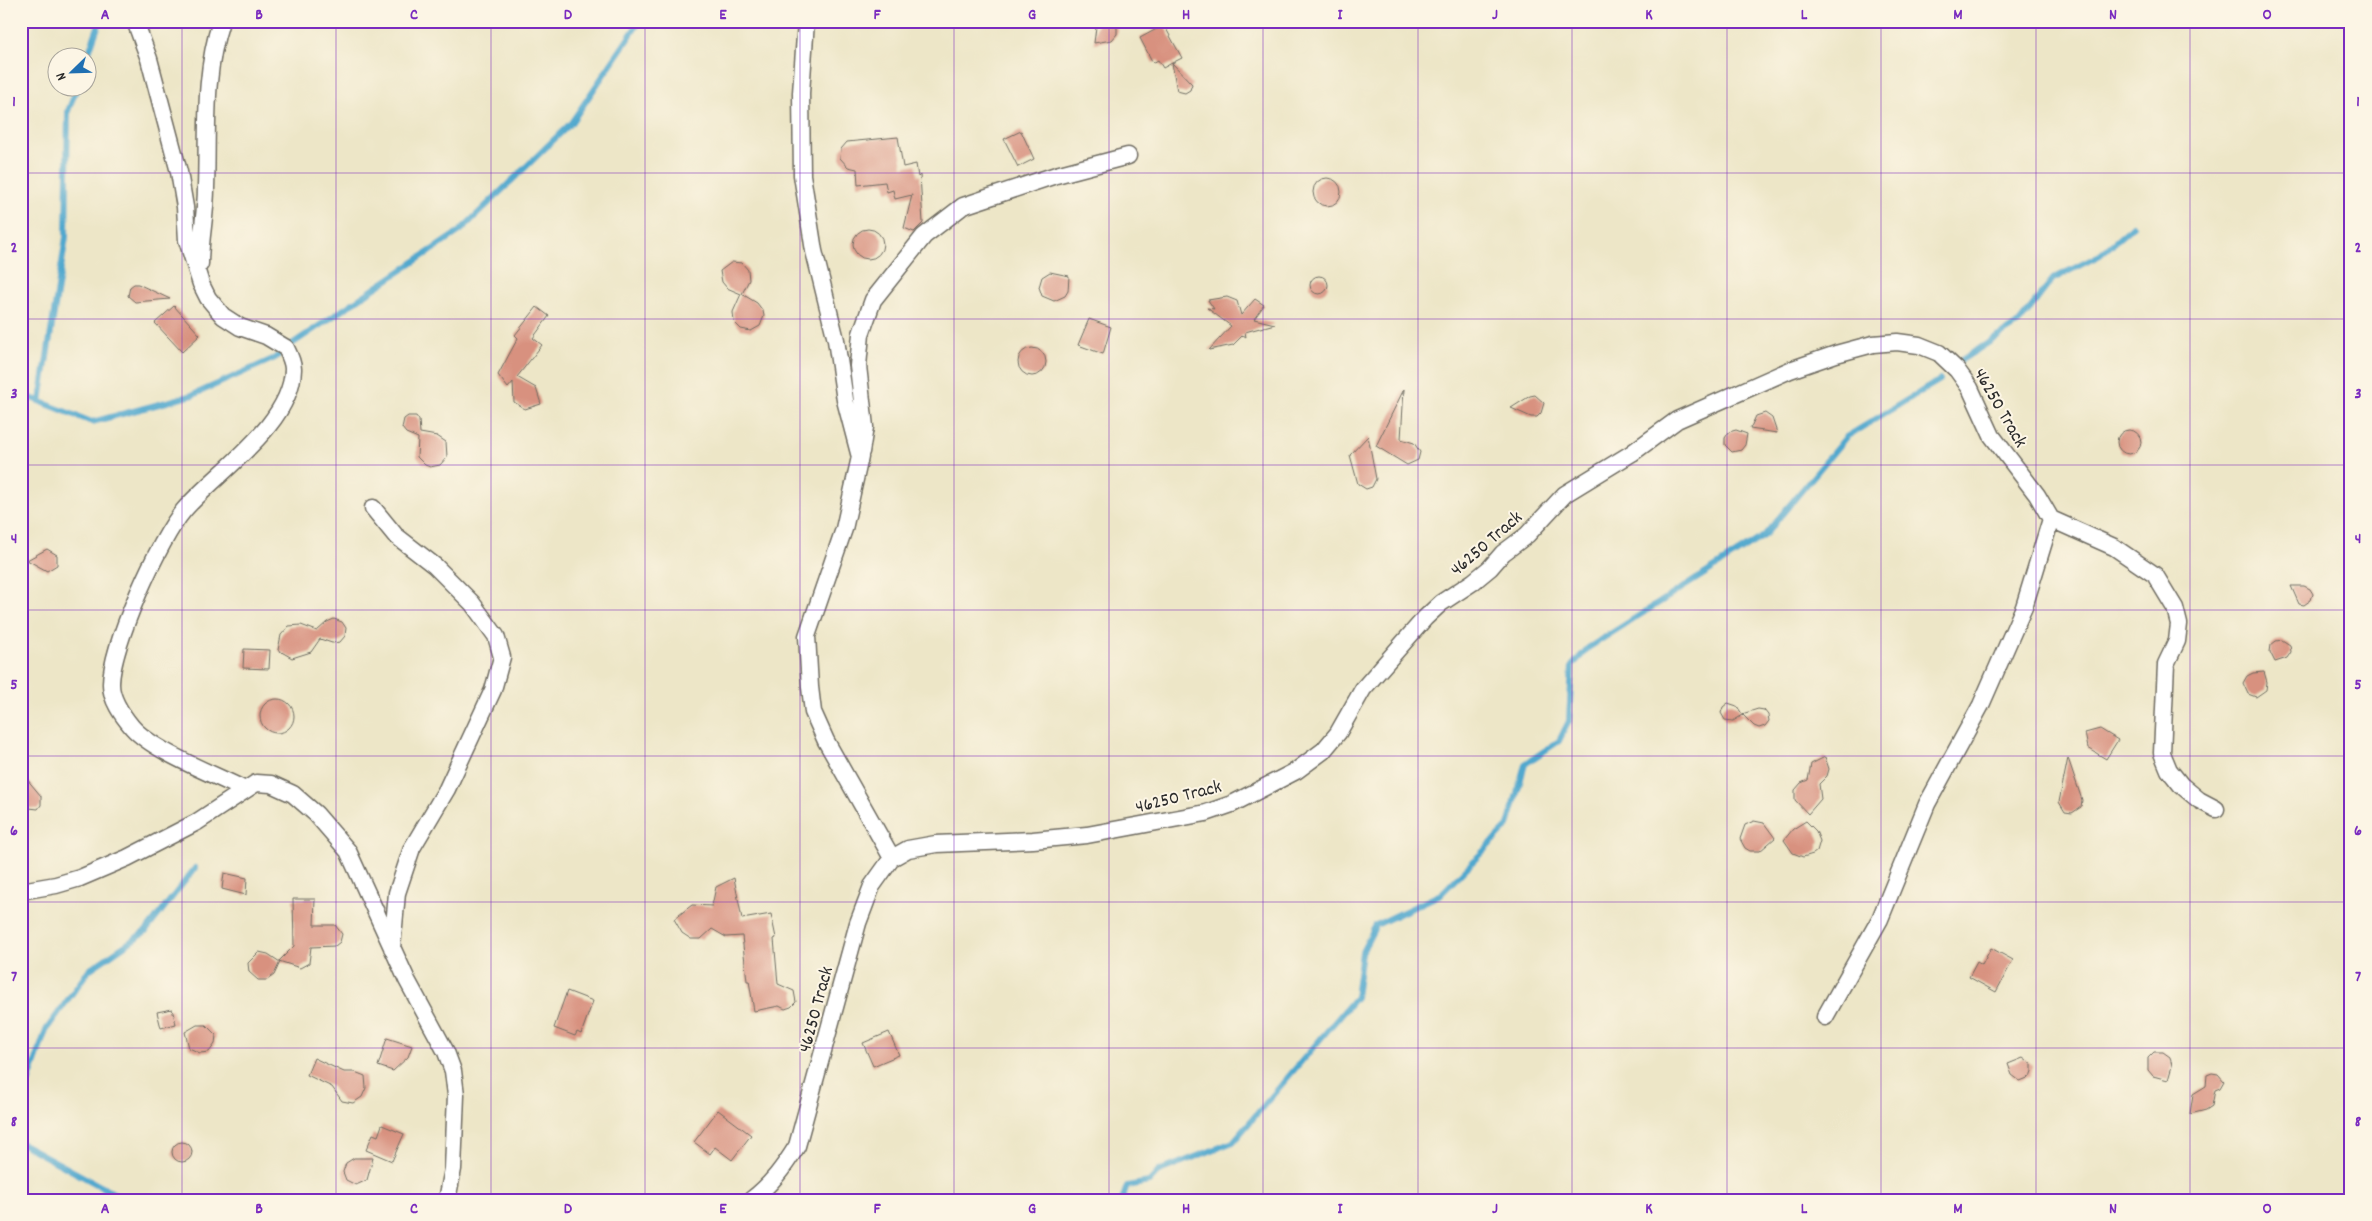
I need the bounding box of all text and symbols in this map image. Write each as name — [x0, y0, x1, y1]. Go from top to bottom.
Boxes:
text: A — [101, 4, 110, 27]
text: B — [255, 4, 263, 27]
text: C — [410, 4, 418, 27]
text: D — [564, 4, 573, 27]
text: E — [719, 4, 727, 27]
text: F — [873, 4, 881, 27]
text: G — [1028, 4, 1036, 27]
text: H — [1182, 4, 1190, 27]
text: I — [1338, 4, 1344, 27]
text: J — [1492, 4, 1498, 27]
text: K — [1645, 4, 1653, 27]
text: L — [1801, 4, 1808, 27]
text: M — [1953, 4, 1963, 27]
text: N — [2109, 4, 2117, 27]
text: O — [2262, 4, 2272, 27]
north arrow — [48, 48, 98, 98]
text: N — [51, 69, 72, 83]
text: 1 — [12, 91, 16, 114]
text: 1 — [2356, 91, 2360, 114]
text: 2 — [11, 237, 18, 260]
text: 2 — [2355, 237, 2362, 260]
street label: 46250 Track — [1965, 364, 2033, 454]
text: 3 — [10, 383, 18, 406]
text: 3 — [2354, 383, 2362, 406]
street label: 46250 Track — [1445, 505, 1530, 584]
text: 4 — [11, 528, 17, 551]
text: 4 — [2355, 528, 2361, 551]
text: 5 — [10, 674, 18, 697]
text: 5 — [2354, 674, 2362, 697]
street label: 46250 Track — [1133, 775, 1225, 822]
text: 6 — [10, 820, 18, 843]
text: 6 — [2354, 820, 2362, 843]
street label: 46250 Track — [793, 964, 842, 1056]
text: 7 — [11, 966, 17, 989]
text: 7 — [2355, 966, 2361, 989]
text: 8 — [11, 1111, 18, 1134]
text: 8 — [2355, 1111, 2362, 1134]
text: A — [101, 1198, 110, 1221]
text: B — [255, 1198, 263, 1221]
text: C — [410, 1198, 418, 1221]
text: D — [564, 1198, 573, 1221]
text: E — [719, 1198, 727, 1221]
text: F — [873, 1198, 881, 1221]
text: G — [1028, 1198, 1036, 1221]
text: H — [1182, 1198, 1190, 1221]
text: I — [1338, 1198, 1344, 1221]
text: J — [1492, 1198, 1498, 1221]
text: K — [1645, 1198, 1653, 1221]
text: L — [1801, 1198, 1808, 1221]
text: M — [1953, 1198, 1963, 1221]
text: N — [2109, 1198, 2117, 1221]
text: O — [2262, 1198, 2272, 1221]

